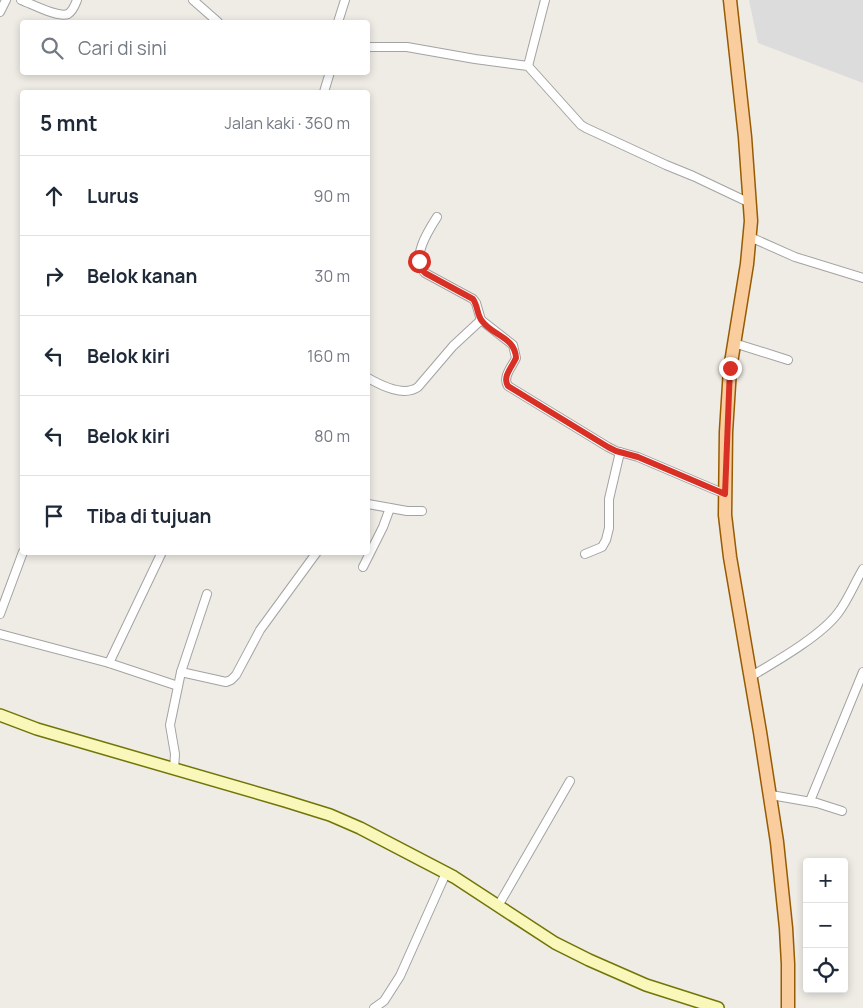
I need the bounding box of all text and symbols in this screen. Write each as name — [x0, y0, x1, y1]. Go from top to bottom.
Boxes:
search box — [20, 20, 370, 75]
icon: search — [38, 34, 66, 62]
text: Cari di sini — [78, 35, 167, 61]
text: 5 mnt — [40, 109, 98, 137]
text: Jalan kaki · 360 m — [225, 112, 350, 134]
icon: ahead — [40, 182, 68, 210]
text: Lurus — [87, 183, 139, 209]
text: 90 m — [314, 185, 350, 207]
route start — [408, 250, 431, 273]
icon: right — [40, 262, 68, 290]
text: Belok kanan — [87, 263, 197, 289]
text: 30 m — [315, 265, 350, 287]
icon: left — [40, 342, 68, 370]
text: Belok kiri — [87, 343, 170, 369]
text: 160 m — [307, 345, 350, 367]
route end — [719, 357, 742, 380]
icon: left — [40, 422, 68, 450]
text: Belok kiri — [87, 423, 170, 449]
text: 80 m — [314, 425, 350, 447]
icon: arrive — [40, 502, 68, 530]
text: Tiba di tujuan — [87, 503, 211, 529]
map controls — [803, 858, 848, 993]
button: + — [803, 858, 848, 903]
button: − — [803, 903, 848, 948]
button: locate — [803, 948, 848, 993]

